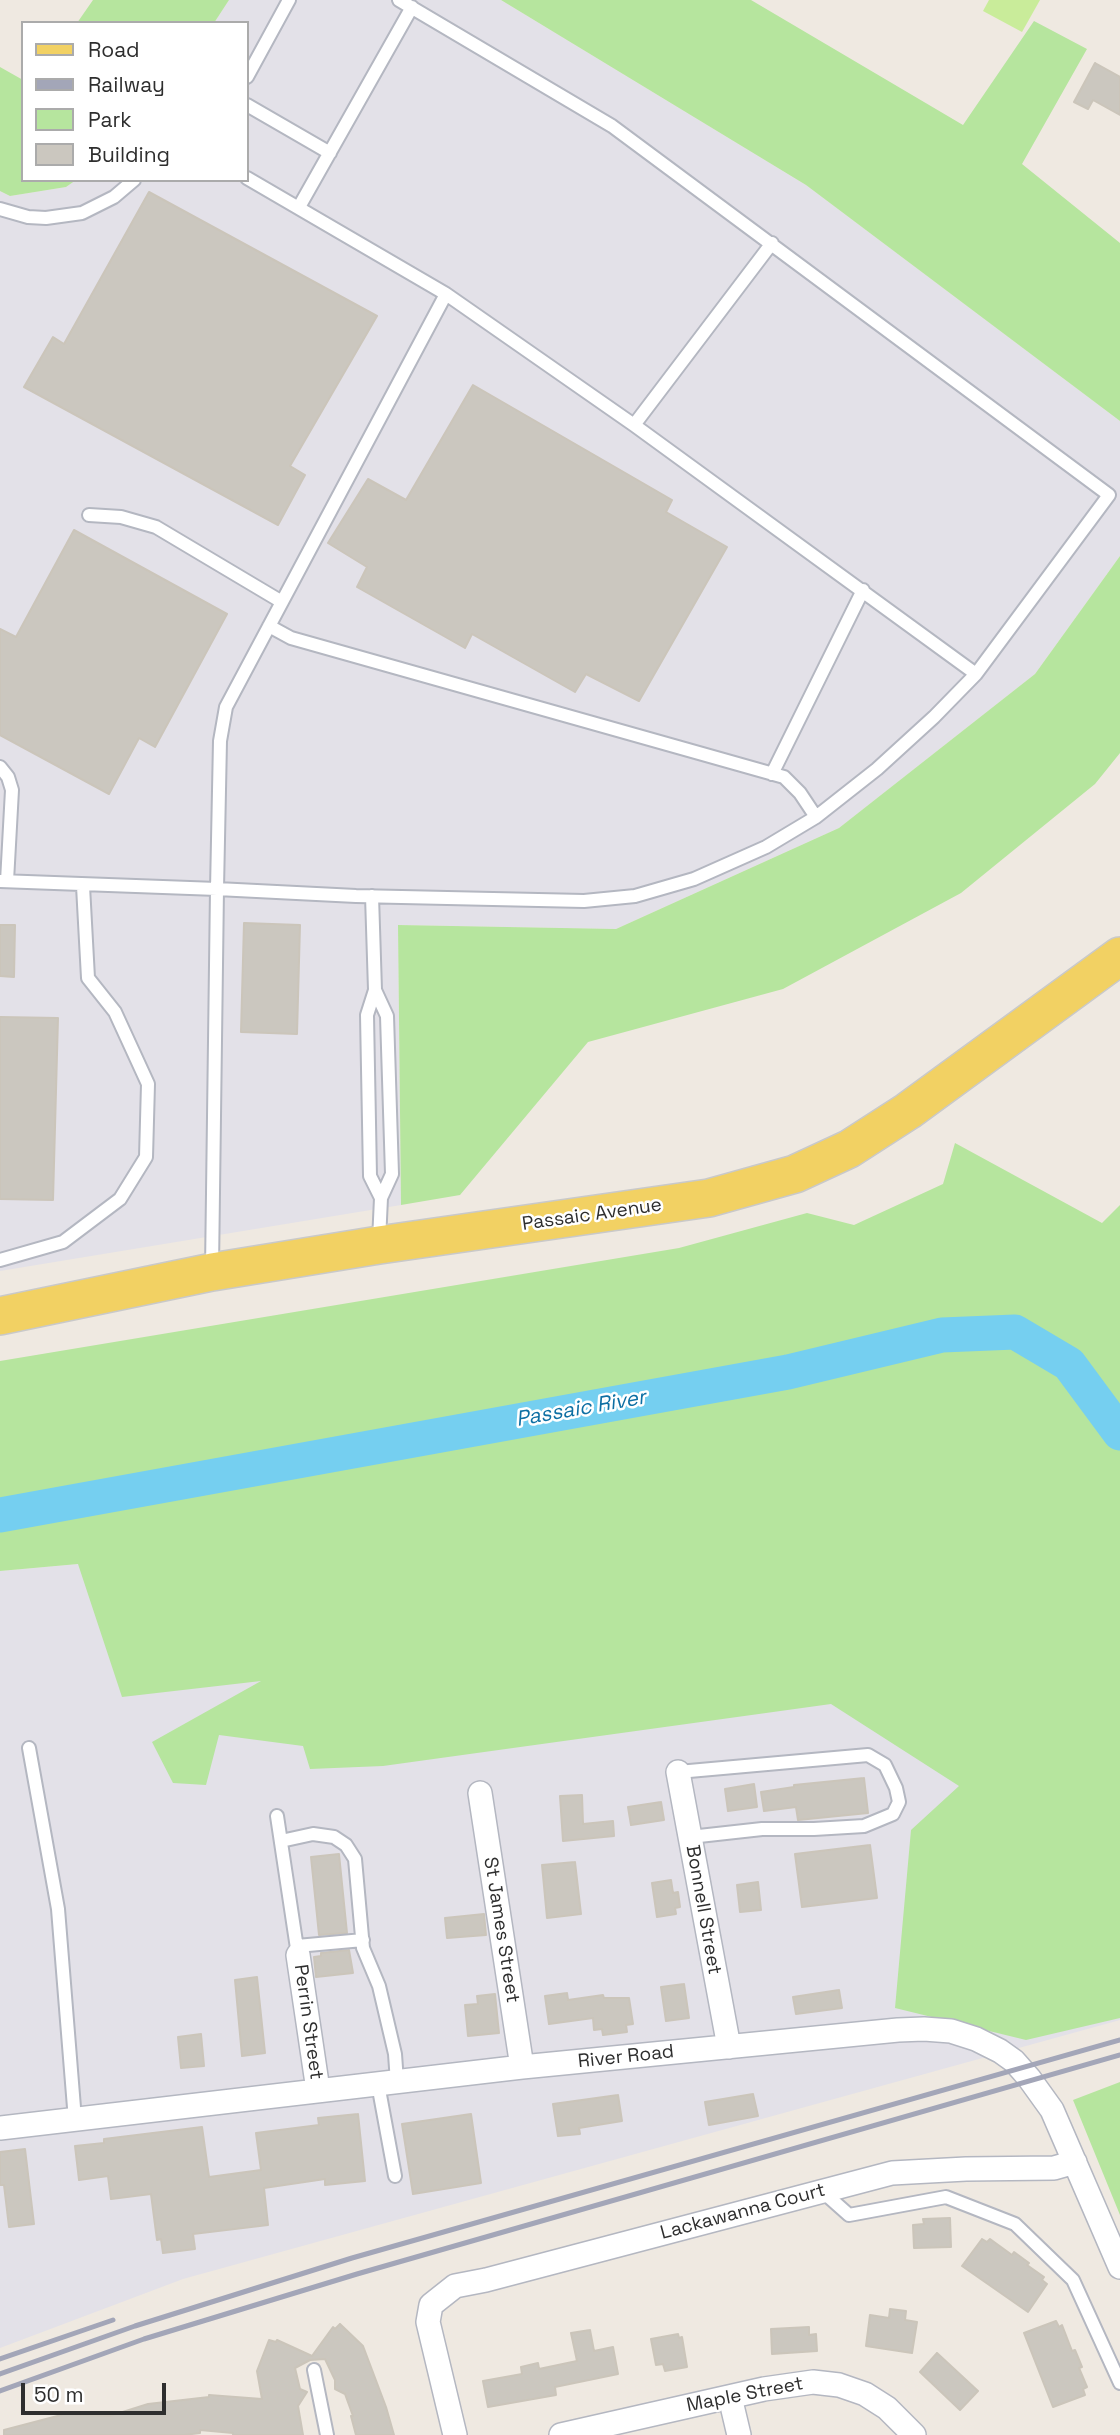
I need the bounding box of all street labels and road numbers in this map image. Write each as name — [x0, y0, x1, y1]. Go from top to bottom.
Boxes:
street label: Passaic Avenue — [521, 1194, 663, 1236]
street label: Bonnell Street — [680, 1843, 726, 1977]
street label: St James Street — [478, 1855, 524, 2005]
street label: Perrin Street — [289, 1963, 327, 2081]
street label: River Road — [577, 2041, 675, 2073]
street label: Lackawanna Court — [658, 2179, 828, 2245]
street label: Maple Street — [685, 2373, 805, 2417]

